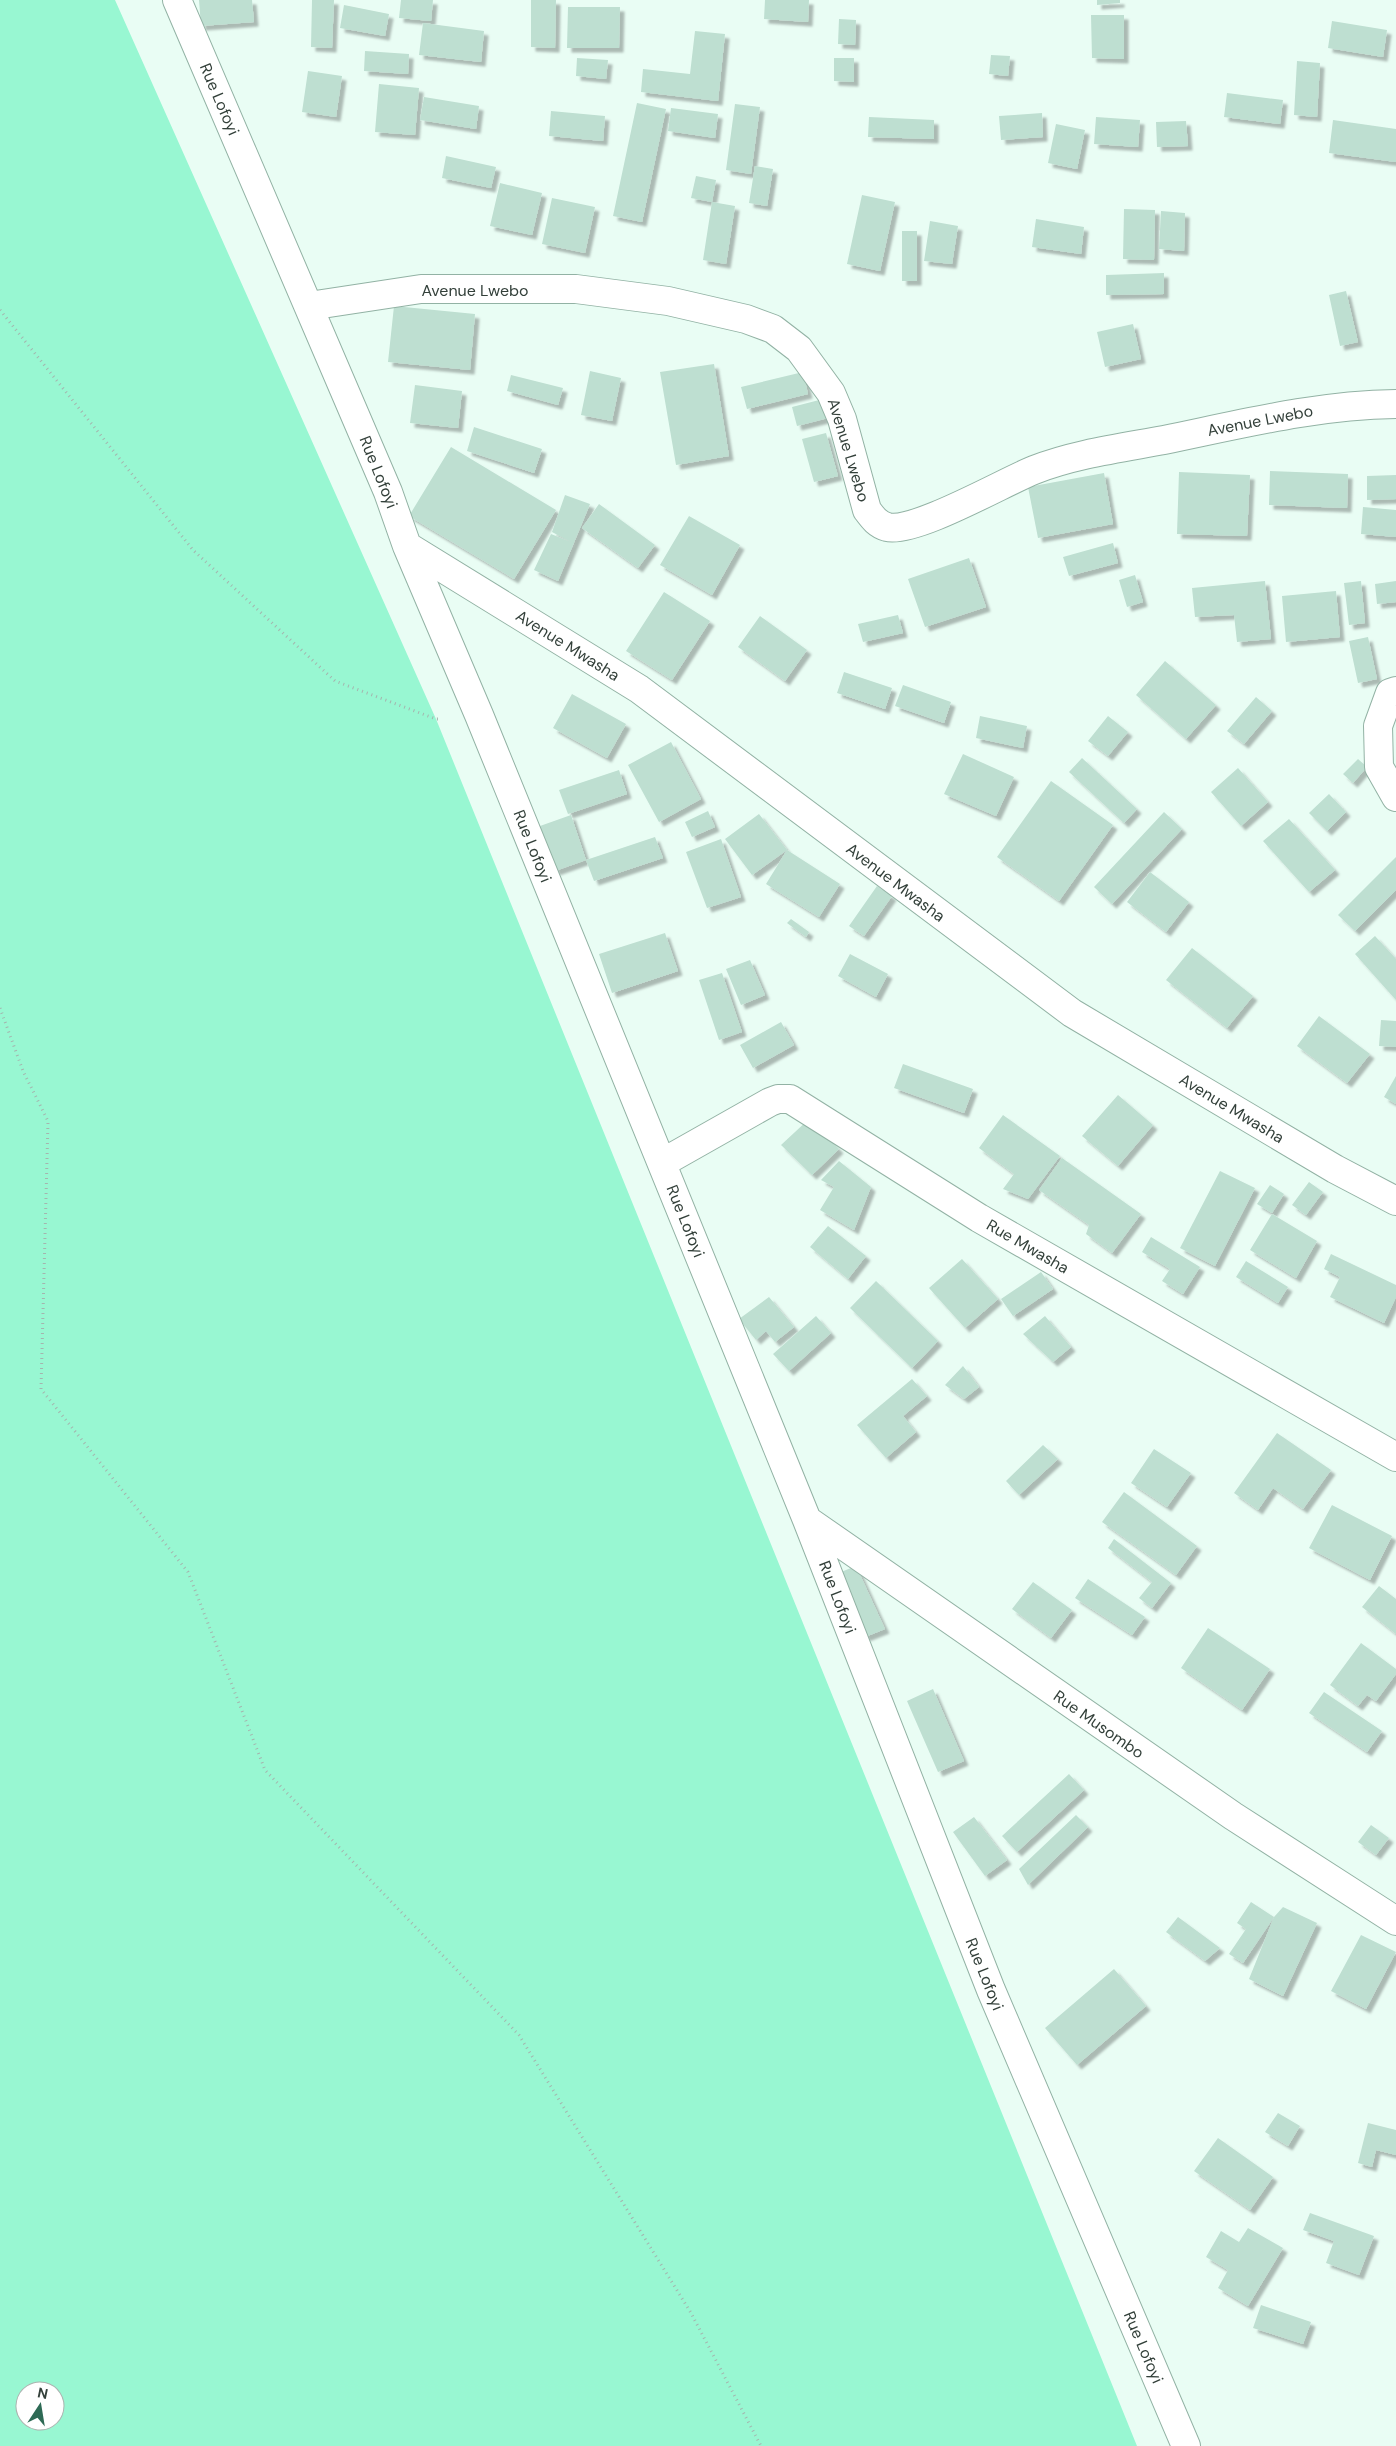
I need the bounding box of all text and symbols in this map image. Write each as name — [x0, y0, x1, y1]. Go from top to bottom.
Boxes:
street label: Rue Lofoyi — [195, 60, 244, 138]
street label: Avenue Lwebo — [421, 280, 529, 301]
street label: Avenue Lwebo — [823, 396, 874, 504]
street label: Avenue Lwebo — [1206, 400, 1315, 441]
street label: Rue Lofoyi — [355, 433, 403, 511]
street label: Avenue Mwasha — [512, 605, 624, 686]
street label: Rue Lofoyi — [509, 807, 557, 885]
street label: Avenue Mwasha — [842, 838, 949, 926]
street label: Avenue Mwasha — [1175, 1069, 1288, 1148]
street label: Rue Lofoyi — [662, 1182, 710, 1260]
street label: Rue Mwasha — [983, 1214, 1073, 1279]
street label: Rue Lofoyi — [814, 1558, 861, 1637]
street label: Rue Musombo — [1049, 1685, 1148, 1763]
street label: Rue Lofoyi — [961, 1935, 1009, 2013]
street label: Rue Lofoyi — [1119, 2308, 1168, 2386]
north arrow — [15, 2381, 65, 2431]
text: N — [36, 2383, 50, 2403]

